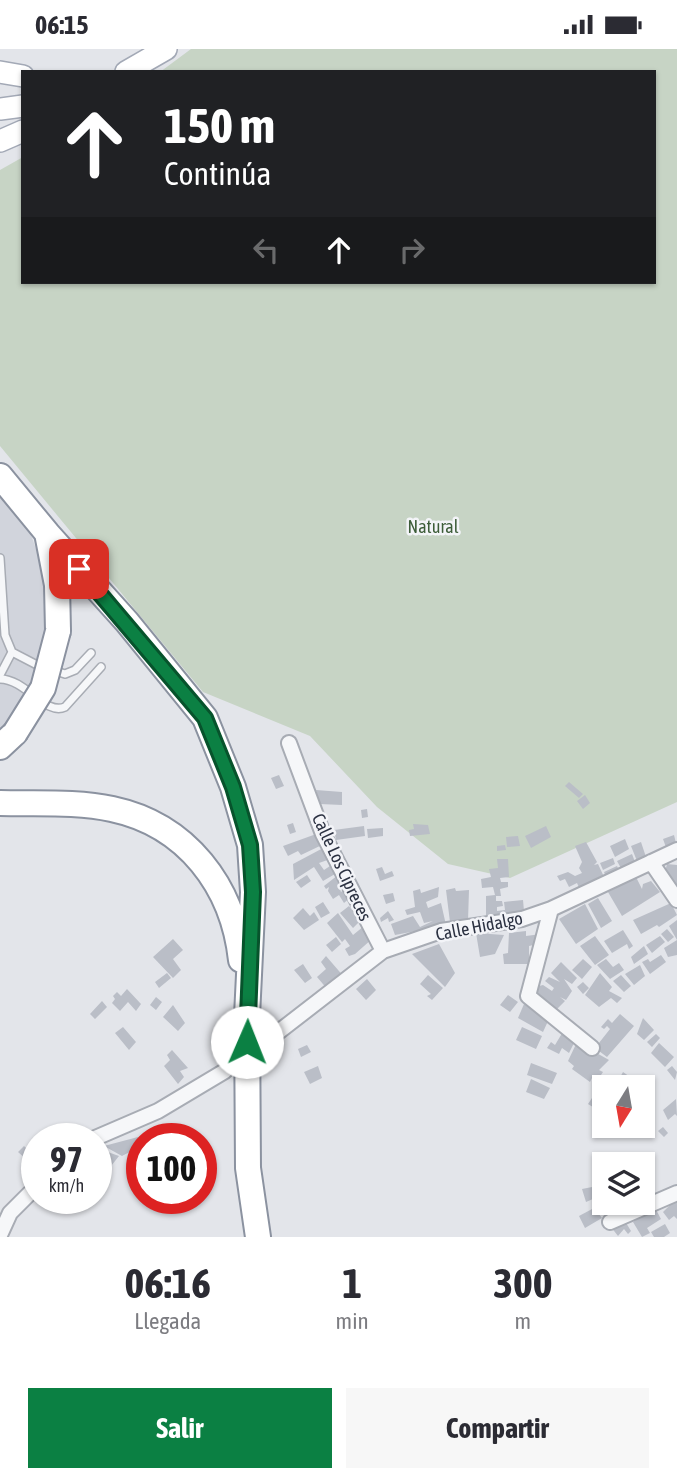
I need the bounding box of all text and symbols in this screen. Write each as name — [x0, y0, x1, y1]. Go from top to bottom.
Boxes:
text: 06:15 — [35, 10, 89, 40]
text: 150 m — [164, 97, 275, 153]
icon: ahead — [49, 98, 140, 189]
text: Continúa — [164, 155, 271, 192]
icon: left — [247, 231, 285, 269]
icon: ahead — [320, 231, 358, 269]
icon: right — [393, 231, 431, 269]
park label: Natural — [408, 516, 459, 537]
pin — [49, 539, 109, 599]
icon: arrive — [60, 550, 98, 588]
street label: Calle Los Cipreces — [308, 810, 376, 924]
street label: Calle Hidalgo — [434, 907, 524, 945]
position arrow — [210, 1005, 284, 1079]
north arrow — [592, 1075, 654, 1137]
map controls — [592, 1075, 655, 1215]
speed limit sign: 100 — [126, 1123, 217, 1214]
text: 97 — [50, 1139, 83, 1179]
button: layers — [592, 1152, 655, 1215]
text: km/h — [49, 1175, 84, 1196]
text: 06:16 — [125, 1259, 211, 1307]
text: 1 — [342, 1259, 362, 1307]
text: 300 — [493, 1259, 552, 1307]
text: Llegada — [134, 1308, 201, 1334]
text: min — [336, 1308, 369, 1334]
text: m — [515, 1308, 531, 1334]
button: Salir — [28, 1388, 332, 1468]
button: Compartir — [346, 1388, 649, 1468]

